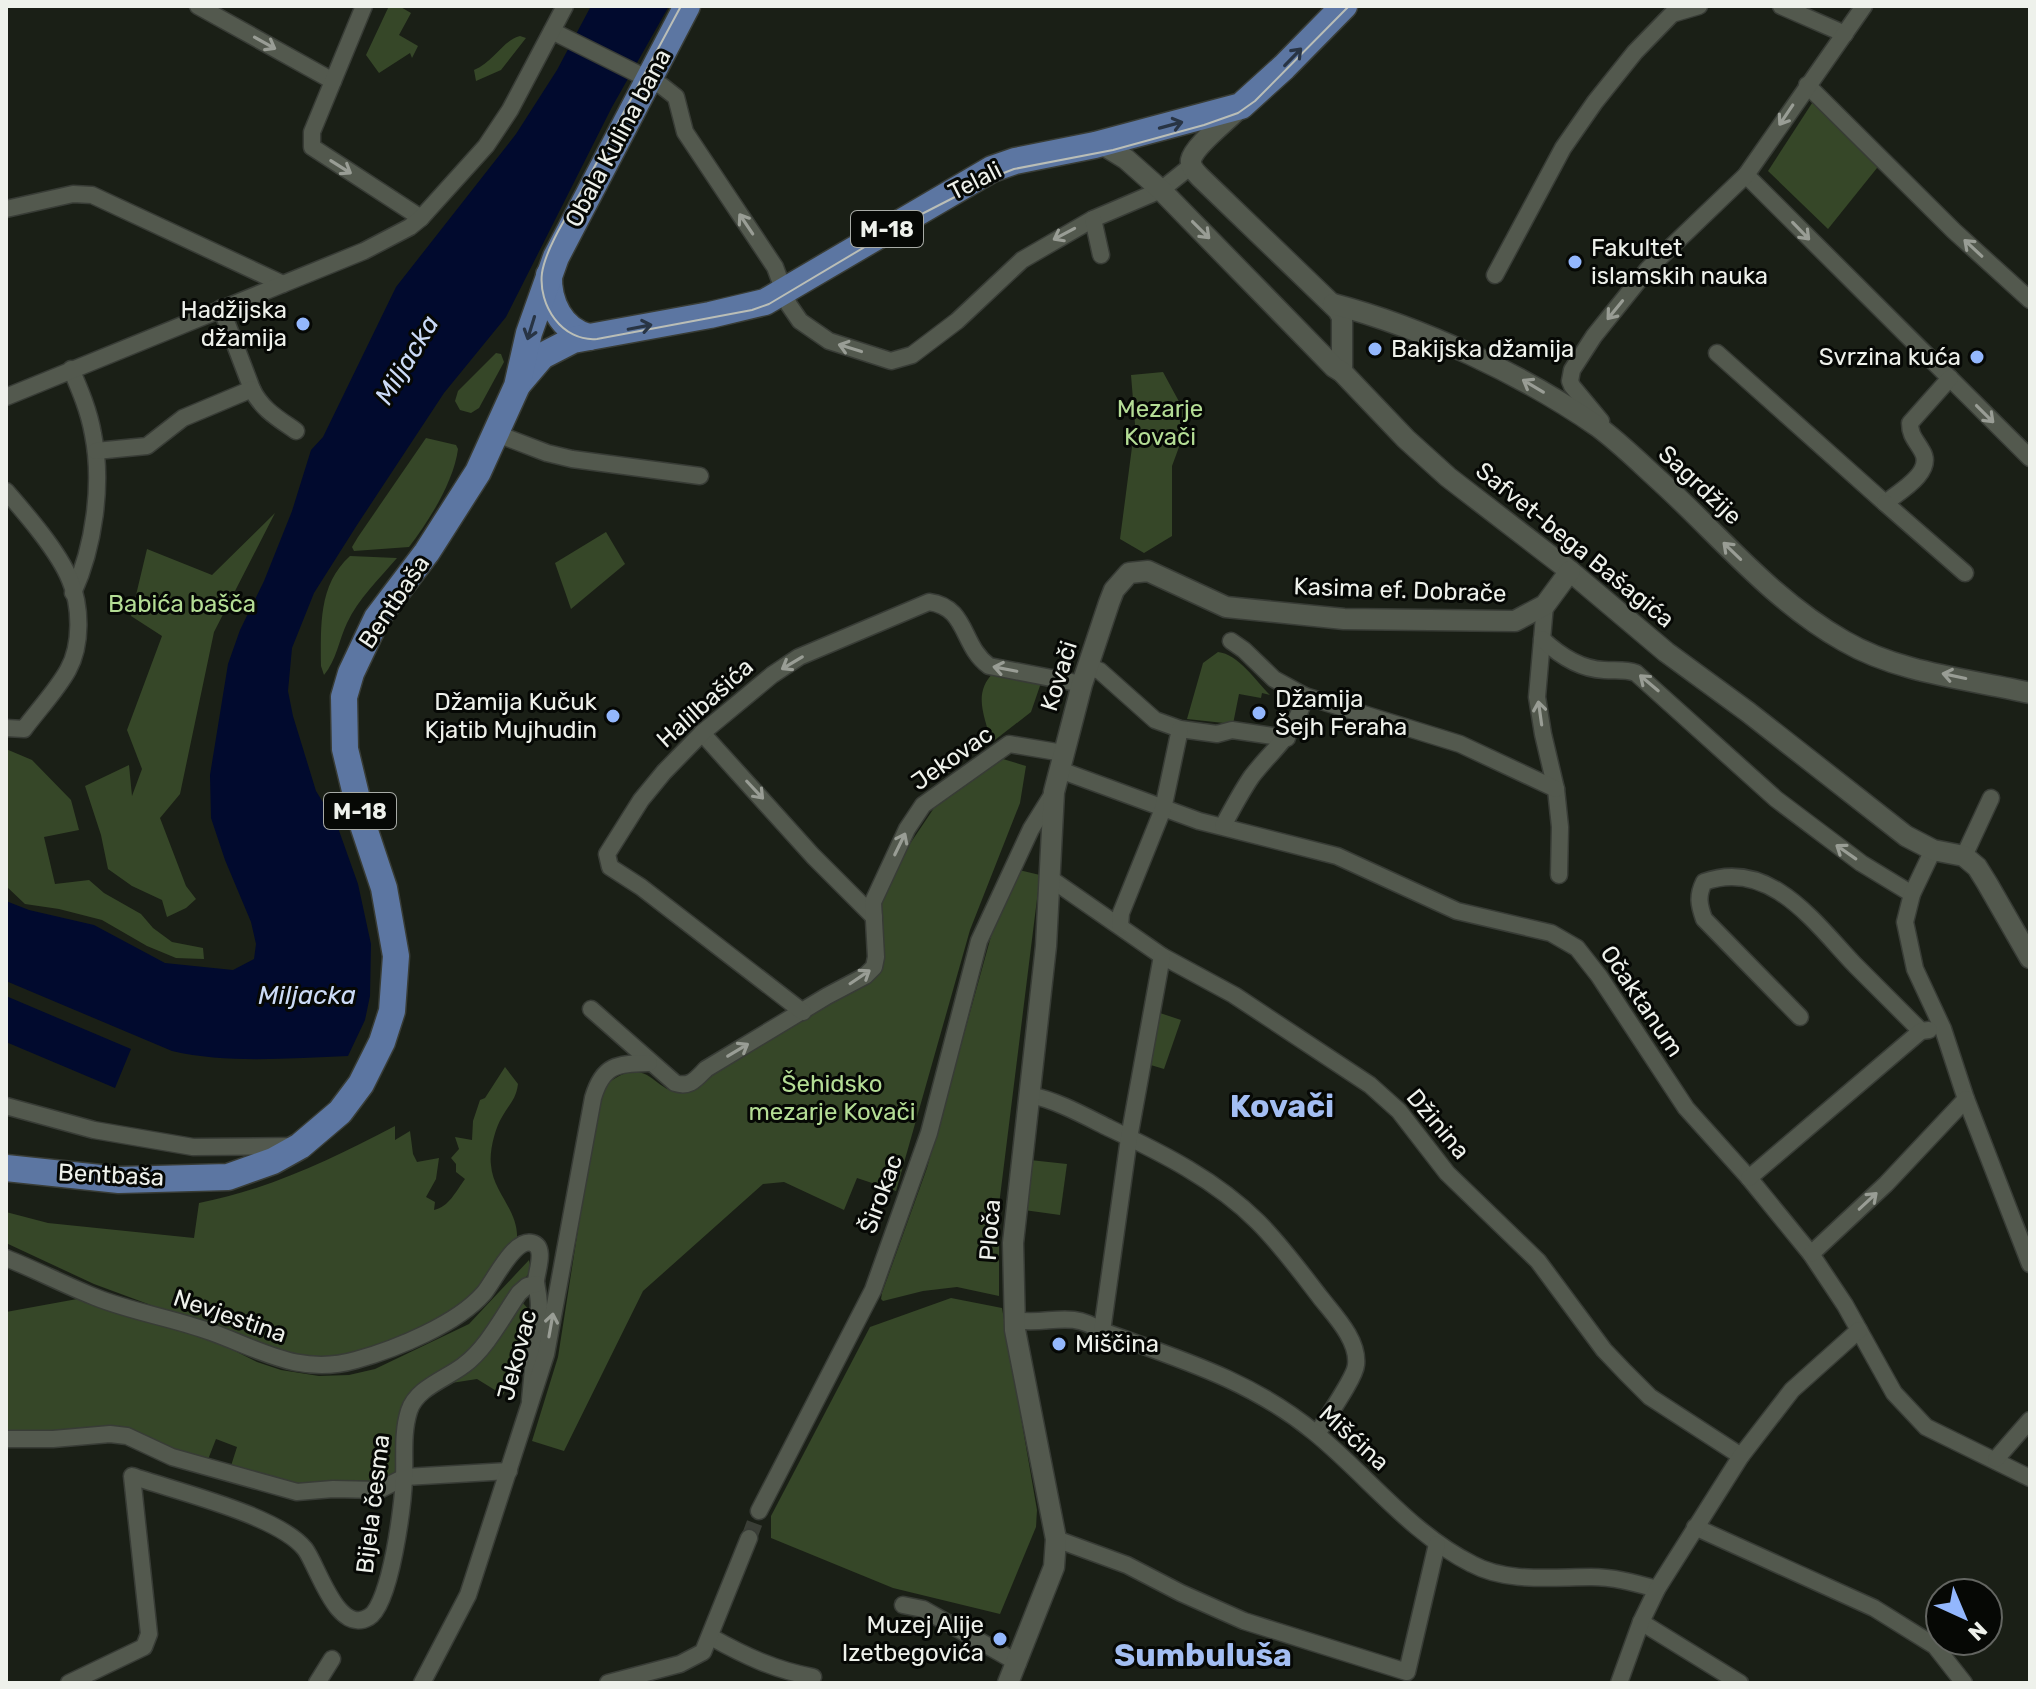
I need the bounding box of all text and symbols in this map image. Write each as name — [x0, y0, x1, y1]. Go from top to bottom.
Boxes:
one-way arrow — [253, 36, 277, 52]
street label: Obala Kulina bana — [559, 44, 677, 232]
one-way arrow — [1284, 47, 1303, 67]
one-way arrow — [1778, 104, 1795, 126]
one-way arrow — [1157, 116, 1183, 131]
street label: Telali — [944, 156, 1006, 206]
one-way arrow — [329, 159, 352, 175]
road number: M-18 — [851, 211, 923, 247]
one-way arrow — [738, 213, 754, 235]
one-way arrow — [1191, 220, 1210, 239]
one-way arrow — [1791, 221, 1810, 241]
one-way arrow — [1053, 227, 1077, 243]
place label: Fakultet islamskih nauka — [1591, 234, 1768, 290]
one-way arrow — [1963, 239, 1983, 257]
marker: Fakultet islamskih nauka — [1566, 253, 1584, 271]
place label: Hadžijska džamija — [181, 296, 287, 352]
one-way arrow — [1606, 299, 1624, 319]
water label: Miljacka — [368, 310, 446, 410]
one-way arrow — [523, 314, 538, 340]
marker: Hadžijska džamija — [294, 315, 312, 333]
one-way arrow — [626, 319, 652, 334]
place label: Bakijska džamija — [1391, 335, 1574, 363]
one-way arrow — [838, 340, 864, 355]
marker: Bakijska džamija — [1366, 340, 1384, 358]
place label: Svrzina kuća — [1819, 343, 1961, 371]
marker: Svrzina kuća — [1968, 348, 1986, 366]
one-way arrow — [1522, 378, 1545, 394]
park label: Mezarje Kovači — [1117, 395, 1203, 451]
one-way arrow — [1976, 404, 1995, 424]
street label: Sagrdžije — [1653, 440, 1747, 530]
street label: Safvet-bega Bašagića — [1470, 456, 1680, 634]
one-way arrow — [1723, 542, 1742, 561]
street label: Bentbaša — [353, 550, 435, 654]
street label: Kasima ef. Dobrače — [1293, 572, 1507, 608]
park label: Babića bašča — [108, 590, 256, 618]
street label: Kovači — [1035, 637, 1083, 715]
street label: Halilbašića — [651, 652, 759, 754]
one-way arrow — [781, 655, 804, 671]
one-way arrow — [993, 661, 1019, 676]
one-way arrow — [1942, 668, 1967, 683]
one-way arrow — [1639, 674, 1660, 692]
place label: Džamija Šejh Feraha — [1275, 685, 1407, 741]
place label: Džamija Kučuk Kjatib Mujhudin — [425, 688, 598, 744]
one-way arrow — [1532, 701, 1547, 726]
marker: Džamija Šejh Feraha — [1250, 704, 1268, 722]
marker: Džamija Kučuk Kjatib Mujhudin — [604, 707, 622, 725]
street label: Jekovac — [906, 720, 998, 796]
one-way arrow — [746, 780, 765, 800]
road number: M-18 — [324, 793, 396, 829]
one-way arrow — [892, 833, 908, 857]
one-way arrow — [1836, 844, 1857, 861]
street label: Očaktanum — [1595, 940, 1689, 1062]
one-way arrow — [849, 969, 870, 986]
water label: Miljacka — [258, 980, 356, 1011]
one-way arrow — [726, 1042, 749, 1058]
park label: Šehidsko mezarje Kovači — [749, 1070, 915, 1126]
street label: Džinina — [1401, 1083, 1475, 1165]
district label: Kovači — [1230, 1087, 1334, 1125]
street label: Širokac — [854, 1151, 908, 1237]
street label: Bentbaša — [57, 1158, 165, 1192]
one-way arrow — [1858, 1191, 1878, 1210]
street label: Ploča — [974, 1198, 1006, 1262]
street label: Nevjestina — [170, 1284, 290, 1348]
street label: Jekovac — [491, 1306, 543, 1404]
one-way arrow — [545, 1312, 560, 1338]
place label: Miščina — [1075, 1330, 1159, 1358]
marker: Miščina — [1050, 1335, 1068, 1353]
street label: Mišćina — [1313, 1400, 1395, 1476]
street label: Bijela česma — [351, 1433, 395, 1575]
north arrow — [1924, 1577, 2004, 1657]
place label: Muzej Alije Izetbegovića — [842, 1611, 984, 1667]
text: N — [1962, 1616, 1993, 1646]
marker: Muzej Alije Izetbegovića — [991, 1630, 1009, 1648]
district label: Sumbuluša — [1114, 1636, 1292, 1674]

